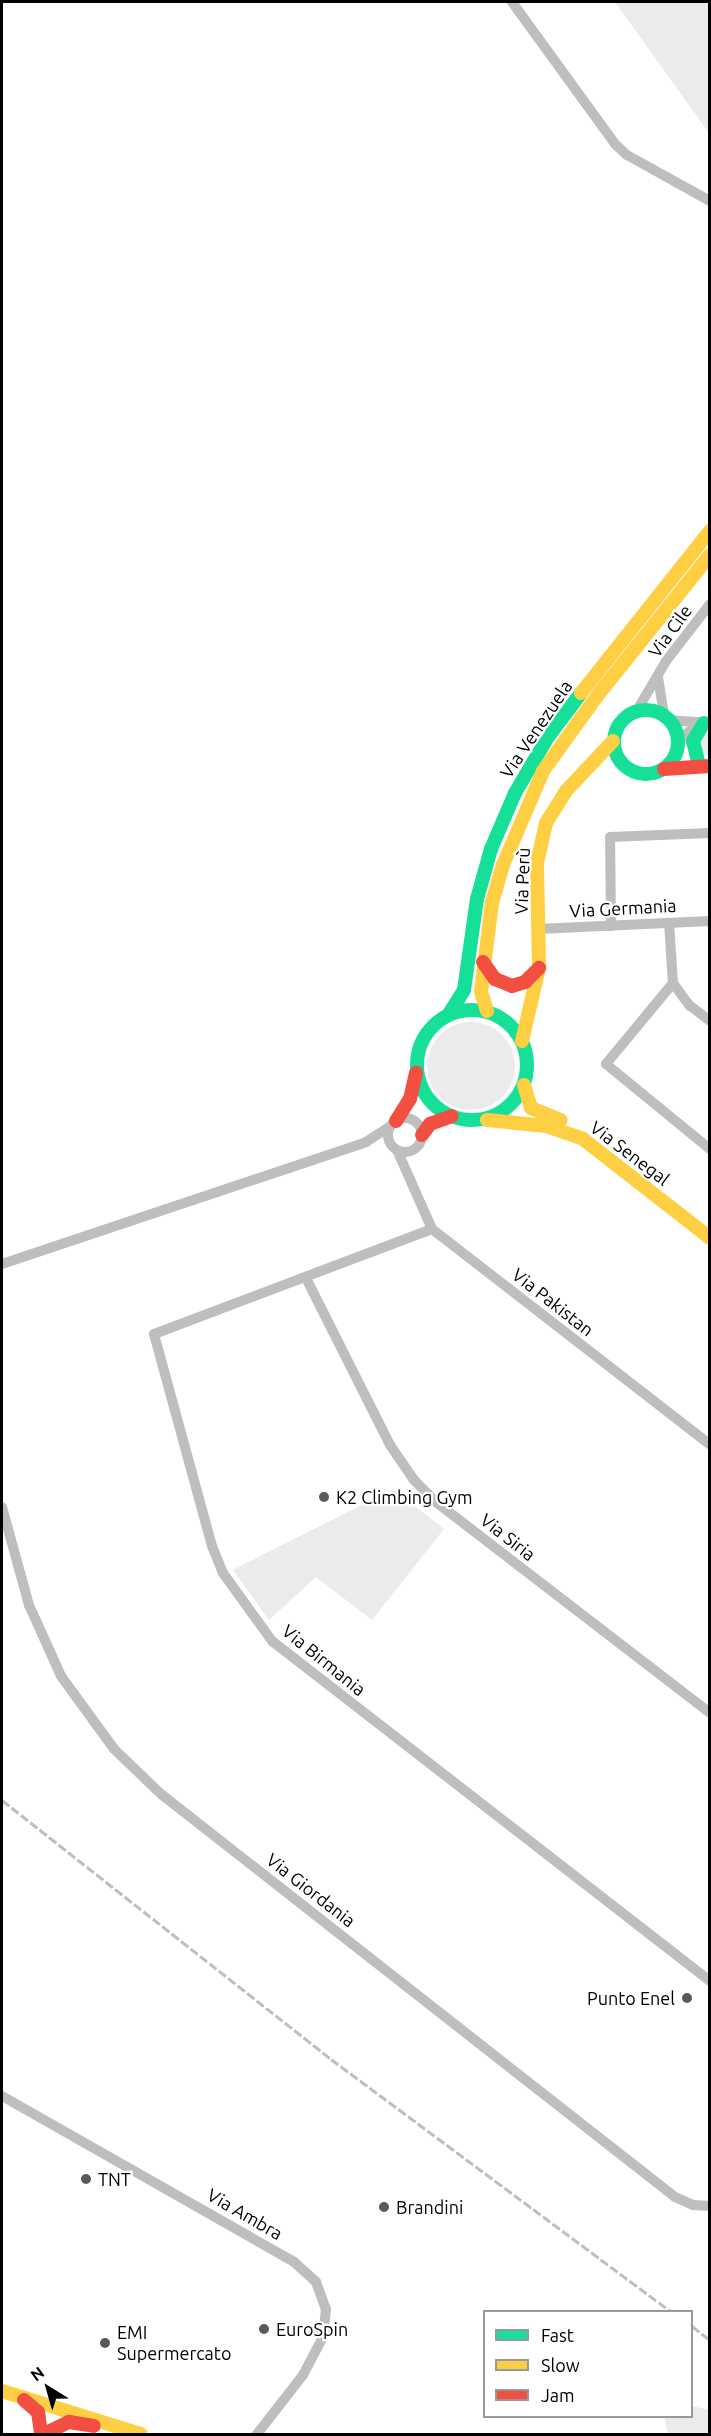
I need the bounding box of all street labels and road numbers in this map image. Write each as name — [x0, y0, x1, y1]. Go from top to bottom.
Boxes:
street label: Via Cile — [644, 600, 696, 662]
street label: Via Venezuela — [495, 676, 577, 782]
street label: Via Perù — [510, 847, 534, 915]
street label: Via Germania — [569, 894, 677, 922]
street label: Via Senegal — [586, 1116, 674, 1190]
street label: Via Pakistan — [508, 1263, 598, 1341]
street label: Via Siria — [476, 1509, 540, 1565]
street label: Via Birmania — [278, 1620, 370, 1700]
street label: Via Giordania — [262, 1849, 360, 1931]
street label: Via Ambra — [203, 2184, 287, 2244]

